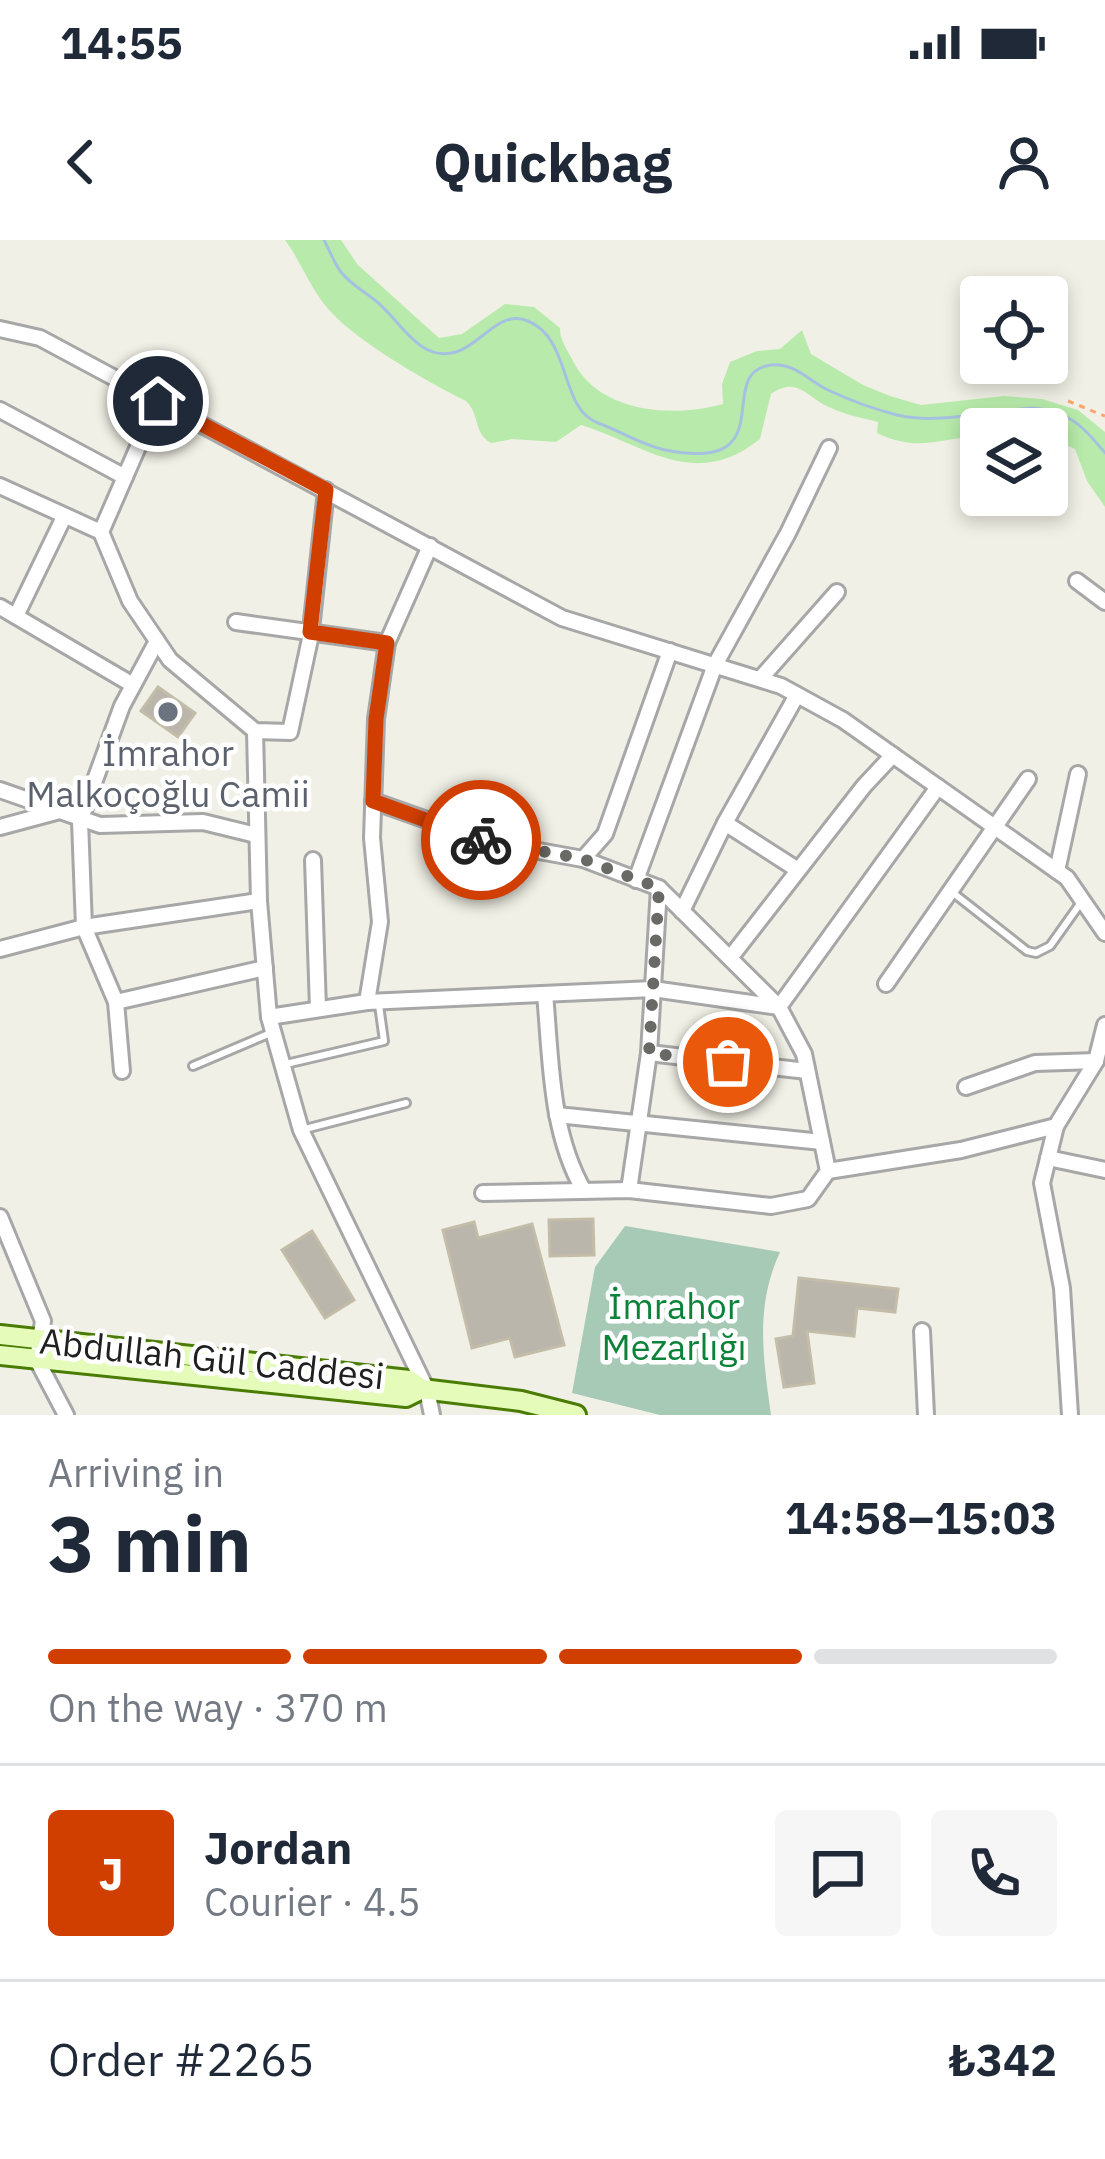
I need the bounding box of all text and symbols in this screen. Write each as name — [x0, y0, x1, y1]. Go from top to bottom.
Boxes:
text: 14:55 — [60, 13, 183, 71]
text: Quickbag — [433, 127, 672, 197]
icon: back — [48, 129, 114, 195]
icon: person — [991, 129, 1057, 195]
map controls — [960, 276, 1068, 516]
button: locate — [960, 276, 1068, 384]
pin — [107, 350, 209, 452]
icon: home — [125, 368, 191, 434]
button: layers — [960, 408, 1068, 516]
marker: İmrahor Malkoçoğlu Camii — [155, 699, 181, 725]
place label: İmrahor Malkoçoğlu Camii — [26, 729, 310, 817]
courier — [421, 780, 541, 900]
icon: bike — [448, 807, 514, 873]
pin — [677, 1011, 779, 1113]
icon: bag — [695, 1029, 761, 1095]
park label: İmrahor Mezarlığı — [602, 1282, 746, 1370]
street label: Abdullah Gül Caddesi — [37, 1317, 387, 1399]
text: Arriving in — [48, 1447, 224, 1498]
text: 14:58–15:03 — [785, 1488, 1057, 1546]
text: 3 min — [48, 1492, 252, 1593]
text: On the way · 370 m — [48, 1682, 388, 1733]
button: chat — [775, 1810, 901, 1936]
button: phone — [931, 1810, 1057, 1936]
text: Jordan — [204, 1818, 352, 1876]
text: J — [98, 1844, 124, 1902]
text: Courier · 4.5 — [204, 1876, 421, 1927]
text: Order #2265 — [48, 2030, 314, 2088]
text: ₺342 — [949, 2030, 1057, 2088]

